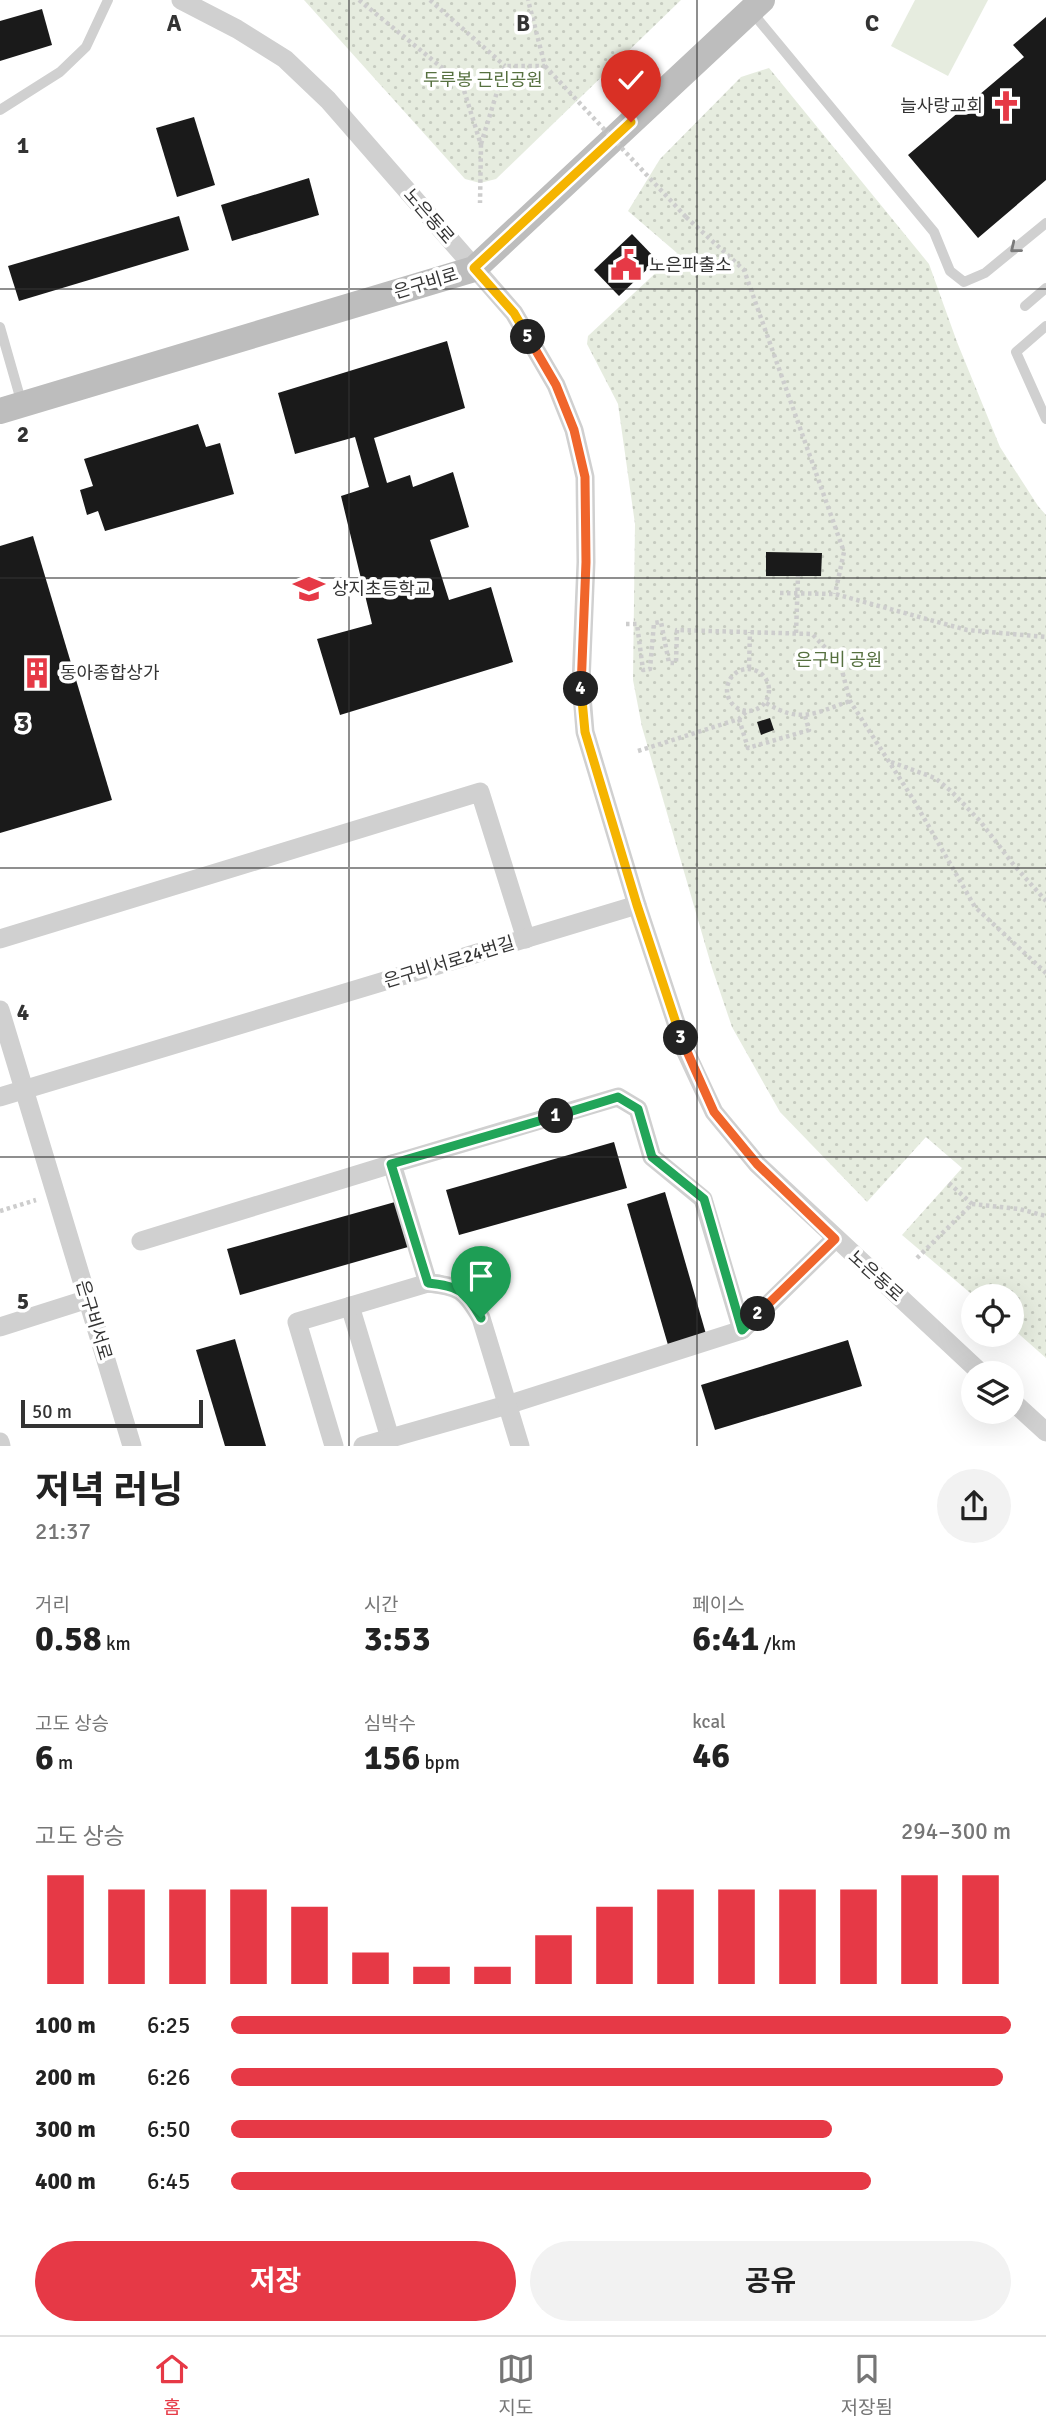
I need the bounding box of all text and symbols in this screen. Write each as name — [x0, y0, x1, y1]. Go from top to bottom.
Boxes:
text: A — [167, 9, 182, 38]
text: B — [516, 9, 530, 38]
text: C — [865, 9, 879, 38]
pin — [601, 50, 661, 122]
icon: check — [612, 61, 650, 99]
park label: 두루봉 근린공원 — [423, 69, 543, 91]
church icon: 늘사랑교회 — [989, 89, 1023, 123]
place label: 늘사랑교회 — [900, 95, 983, 117]
text: 1 — [17, 131, 29, 160]
street label: 노은동로 — [399, 184, 459, 248]
one-way arrow — [1011, 240, 1024, 252]
public building icon: 노은파출소 — [609, 248, 643, 282]
place label: 노은파출소 — [649, 254, 732, 276]
street label: 은구비로 — [391, 263, 461, 303]
pin: 5 — [510, 320, 546, 354]
text: 5 — [522, 324, 533, 348]
text: 2 — [17, 420, 29, 449]
school or university icon: 상지초등학교 — [292, 572, 326, 606]
place label: 상지초등학교 — [332, 578, 431, 600]
park label: 은구비 공원 — [796, 649, 882, 671]
building icon: 동아종합상가 — [20, 656, 54, 690]
place label: 동아종합상가 — [60, 662, 160, 684]
pin: 4 — [564, 672, 598, 706]
text: 4 — [575, 676, 586, 700]
text: 3 — [17, 709, 29, 738]
street label: 은구비서로24번길 — [381, 932, 517, 992]
text: 4 — [17, 998, 29, 1027]
pin: 3 — [664, 1020, 698, 1056]
text: 3 — [675, 1025, 686, 1049]
pin: 1 — [538, 1098, 574, 1134]
text: 1 — [550, 1103, 561, 1127]
pin — [451, 1246, 511, 1318]
street label: 노은동로 — [844, 1246, 908, 1306]
icon: arrive — [462, 1257, 500, 1295]
street label: 은구비서로 — [71, 1277, 117, 1363]
map controls — [961, 1284, 1024, 1424]
button: locate — [961, 1284, 1024, 1347]
text: 5 — [17, 1287, 29, 1316]
pin: 2 — [740, 1296, 776, 1332]
text: 2 — [752, 1301, 763, 1325]
button: layers — [961, 1361, 1024, 1424]
scale bar — [21, 1397, 203, 1429]
text: 50 m — [32, 1400, 72, 1424]
text: 저녁 러닝 — [35, 1467, 183, 1514]
button: share — [937, 1469, 1011, 1543]
text: 21:37 — [35, 1517, 91, 1546]
text: 거리 — [35, 1593, 70, 1617]
text: 시간 — [364, 1593, 399, 1617]
text: 페이스 — [692, 1593, 745, 1617]
text: 0.58 — [35, 1617, 102, 1660]
text: 3:53 — [364, 1617, 431, 1660]
text: 6:41 — [692, 1617, 759, 1660]
text: km — [102, 1632, 131, 1656]
text: /km — [759, 1632, 796, 1656]
text: kcal — [692, 1710, 726, 1734]
text: 고도 상승 — [35, 1712, 109, 1736]
text: 심박수 — [364, 1712, 416, 1736]
text: 46 — [692, 1734, 730, 1777]
text: 6 — [35, 1736, 54, 1779]
text: 156 — [364, 1736, 420, 1779]
text: m — [54, 1751, 73, 1775]
text: bpm — [420, 1751, 460, 1775]
text: 294–300 m — [901, 1817, 1011, 1846]
text: 고도 상승 — [35, 1822, 125, 1851]
text: 100 m — [35, 2011, 96, 2040]
text: 6:25 — [147, 2011, 190, 2040]
text: 200 m — [35, 2063, 96, 2092]
text: 6:26 — [147, 2063, 190, 2092]
text: 300 m — [35, 2115, 96, 2144]
text: 6:50 — [147, 2115, 190, 2144]
text: 400 m — [35, 2167, 96, 2196]
text: 6:45 — [147, 2167, 190, 2196]
button: 저장 — [35, 2241, 516, 2321]
button: 공유 — [530, 2241, 1011, 2321]
tab: 홈 — [153, 2350, 191, 2420]
tab: 지도 — [497, 2350, 535, 2420]
tab: 저장됨 — [841, 2350, 893, 2420]

